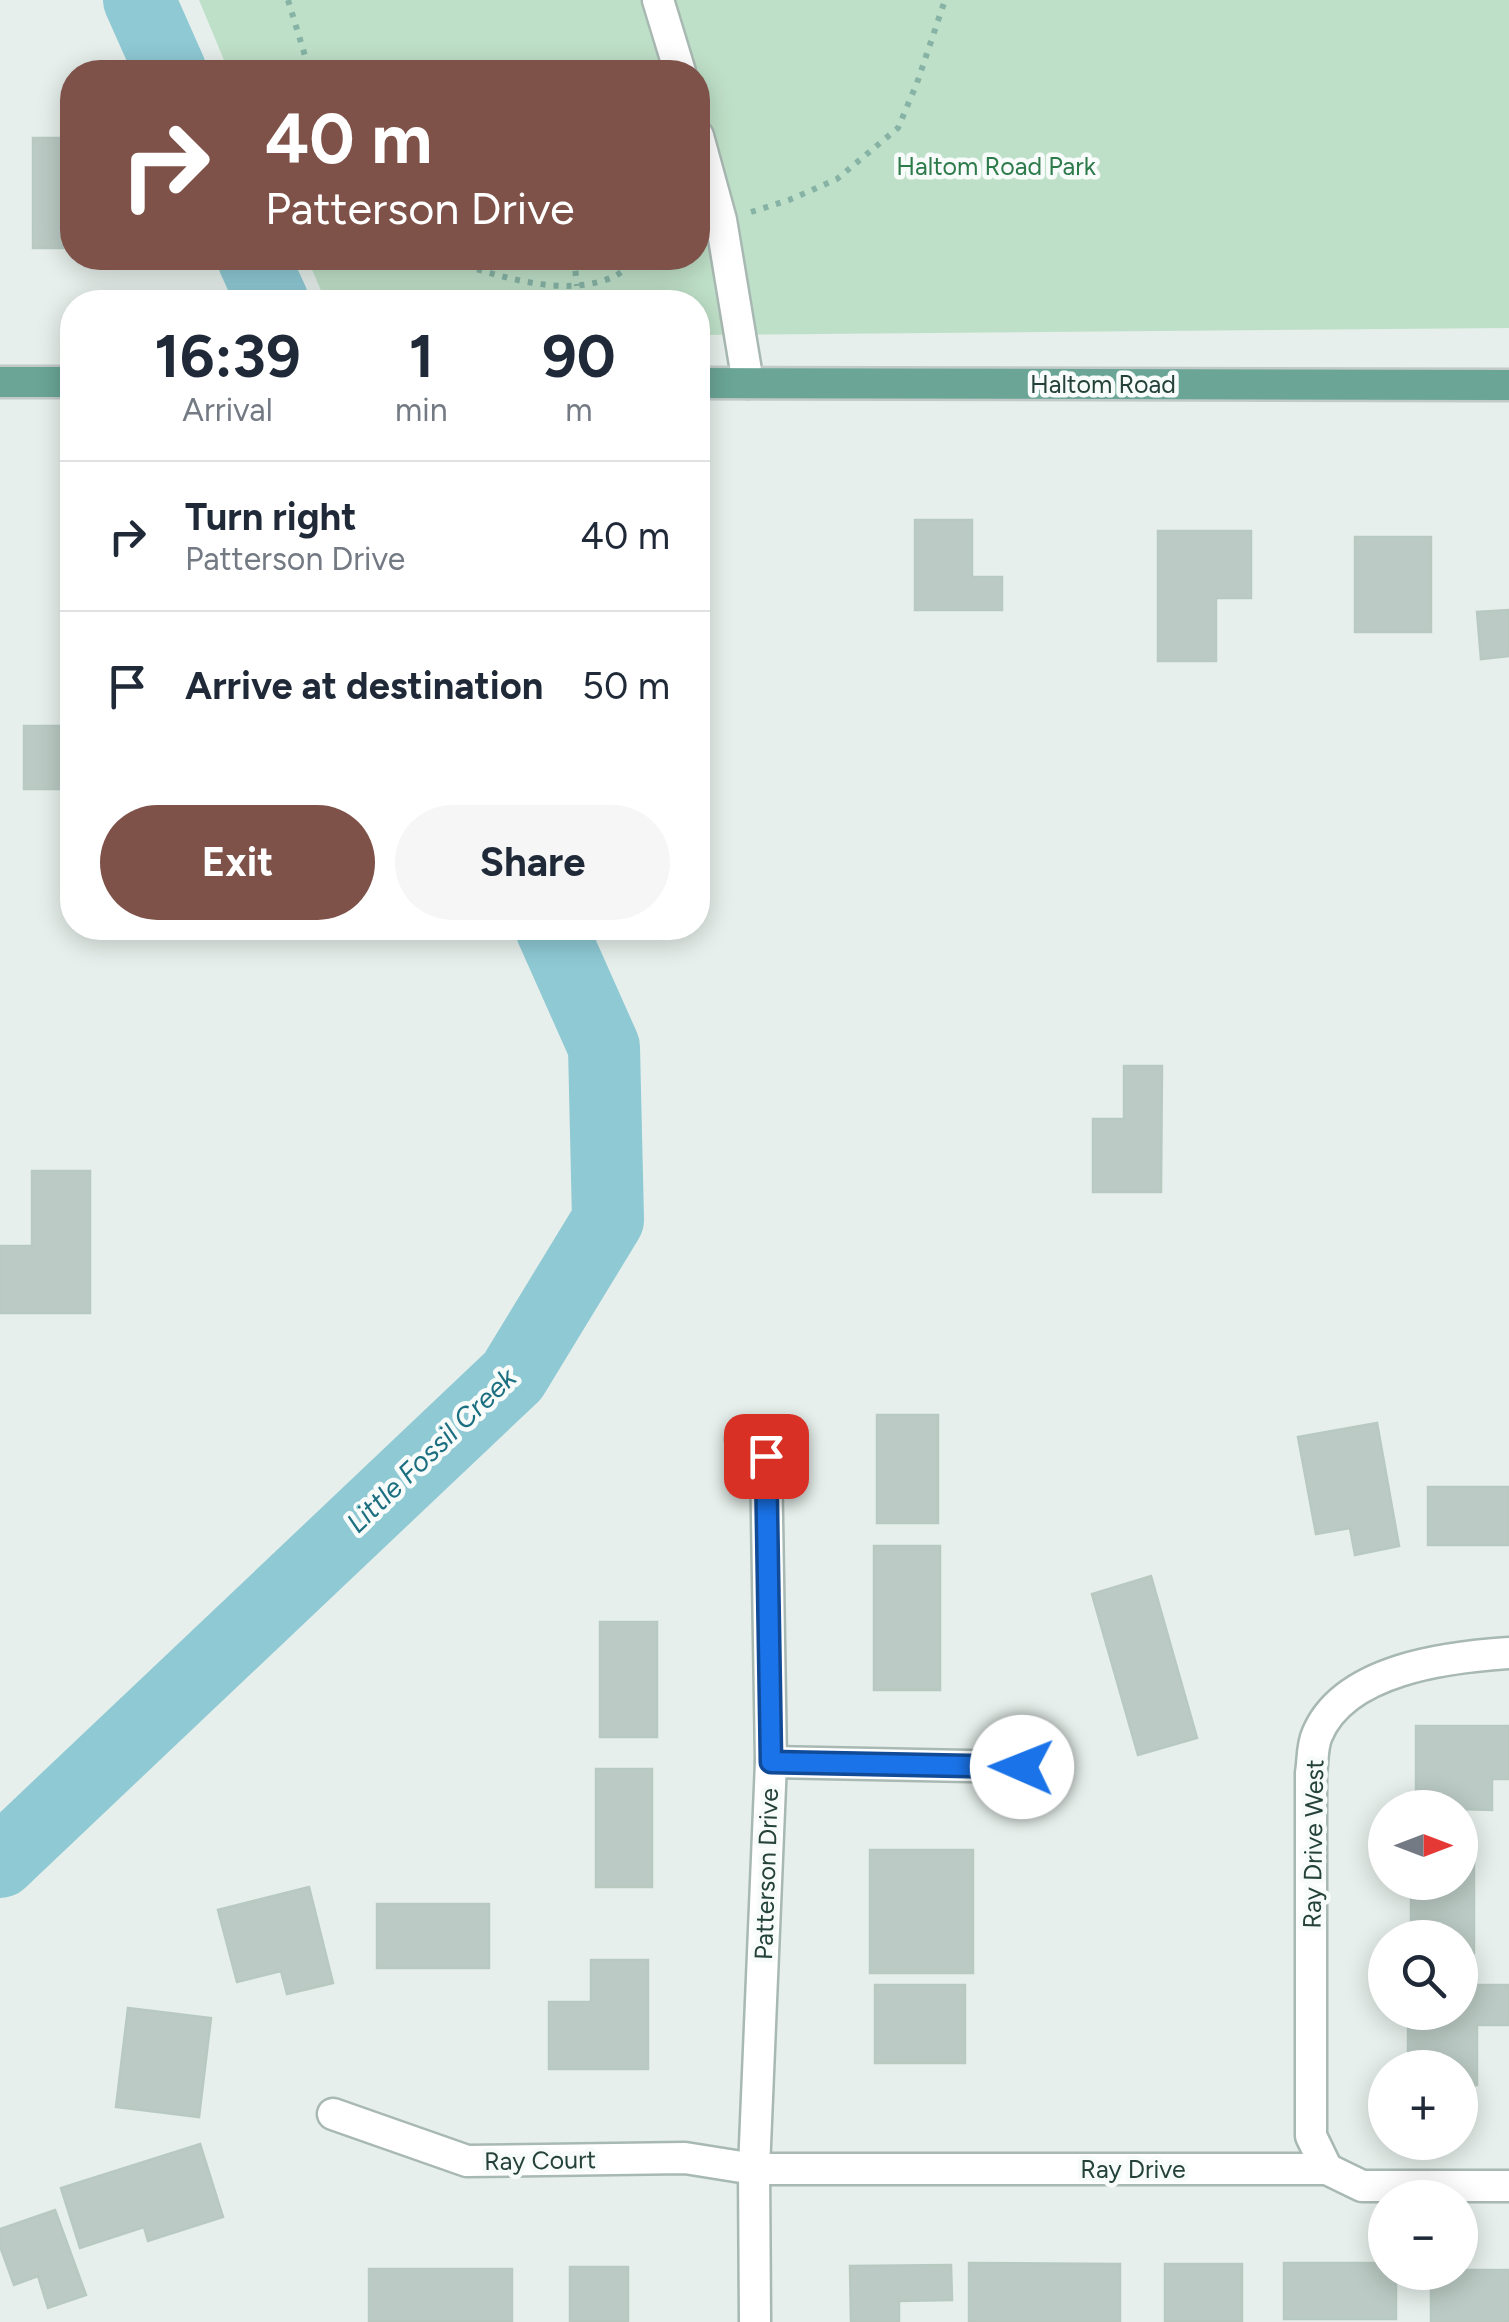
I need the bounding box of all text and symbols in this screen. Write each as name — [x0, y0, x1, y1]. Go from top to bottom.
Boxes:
text: 40 m — [265, 96, 432, 181]
icon: right — [100, 100, 230, 230]
park label: Haltom Road Park — [896, 151, 1097, 181]
text: Patterson Drive — [265, 181, 575, 235]
text: 16:39 — [154, 320, 301, 392]
text: 1 — [409, 320, 434, 392]
text: 90 — [542, 320, 616, 392]
street label: Haltom Road — [1030, 369, 1176, 399]
text: Arrival — [182, 391, 273, 429]
text: min — [395, 391, 448, 429]
text: m — [565, 391, 592, 429]
text: Turn right — [185, 494, 357, 540]
icon: right — [100, 509, 155, 564]
text: 40 m — [580, 513, 670, 559]
text: Patterson Drive — [185, 540, 405, 578]
icon: arrive — [100, 659, 155, 714]
text: Arrive at destination — [185, 663, 543, 709]
text: 50 m — [582, 663, 670, 709]
button: Exit — [100, 805, 375, 920]
button: Share — [395, 805, 670, 920]
water label: Little Fossil Creek — [339, 1360, 524, 1539]
pin — [724, 1414, 809, 1499]
icon: arrive — [739, 1429, 794, 1484]
position arrow — [970, 1715, 1074, 1819]
street label: Ray Drive West — [1297, 1759, 1329, 1929]
street label: Patterson Drive — [748, 1788, 784, 1960]
north arrow — [1368, 1790, 1478, 1900]
map controls — [1368, 1790, 1478, 2290]
button: search — [1368, 1920, 1478, 2030]
button: + — [1368, 2050, 1478, 2160]
street label: Ray Court — [484, 2144, 596, 2176]
street label: Ray Drive — [1080, 2154, 1186, 2184]
button: − — [1368, 2180, 1478, 2290]

